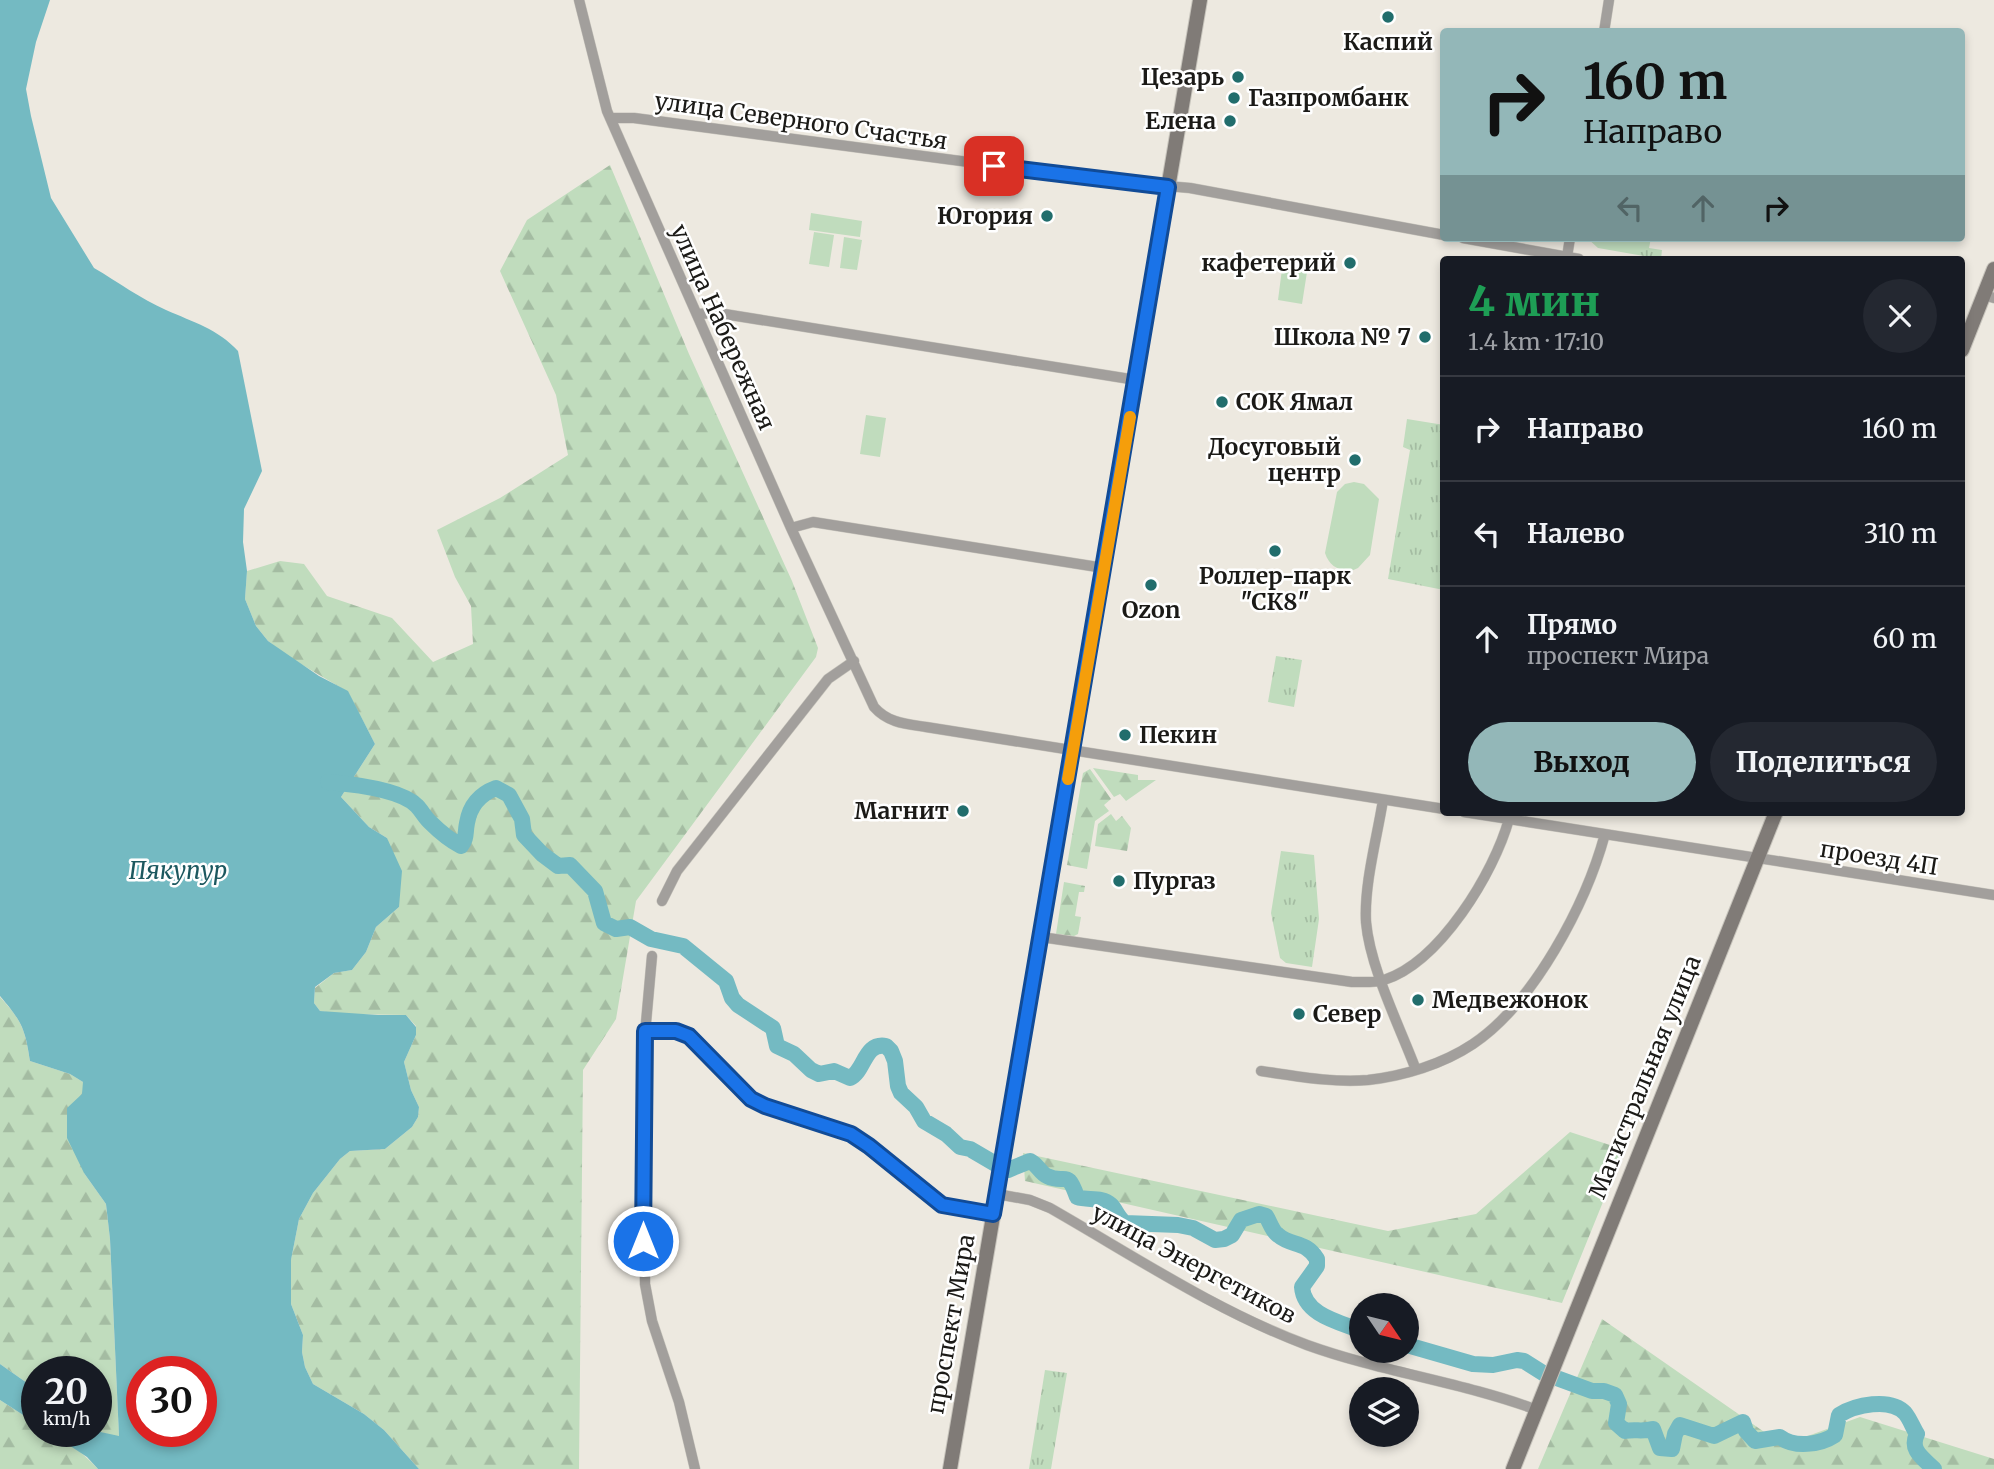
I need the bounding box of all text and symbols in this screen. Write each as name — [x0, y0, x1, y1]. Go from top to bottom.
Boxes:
marker: Каспий — [1380, 9, 1396, 25]
place label: Каспий — [1343, 27, 1433, 56]
text: 160 m — [1583, 51, 1727, 112]
icon: right — [1468, 56, 1559, 147]
place label: Цезарь — [1141, 62, 1224, 91]
marker: Цезарь — [1230, 69, 1246, 85]
place label: Газпромбанк — [1248, 83, 1409, 112]
street label: улица Северного Счастья — [653, 86, 949, 155]
marker: Газпромбанк — [1226, 90, 1242, 106]
place label: Елена — [1145, 106, 1216, 135]
text: Направо — [1583, 112, 1722, 152]
marker: Елена — [1222, 113, 1238, 129]
pin — [964, 136, 1024, 196]
icon: arrive — [975, 147, 1013, 185]
icon: left — [1611, 189, 1649, 227]
icon: ahead — [1684, 189, 1722, 227]
icon: right — [1757, 189, 1795, 227]
place label: Югория — [937, 201, 1033, 230]
marker: Югория — [1039, 208, 1055, 224]
street label: улица Набережная — [665, 219, 782, 434]
place label: кафетерий — [1201, 248, 1336, 277]
marker: кафетерий — [1342, 255, 1358, 271]
text: 4 мин — [1468, 275, 1600, 327]
button: close — [1863, 279, 1937, 353]
place label: Школа № 7 — [1274, 322, 1411, 351]
text: 1.4 km · 17:10 — [1468, 327, 1604, 356]
marker: Школа № 7 — [1417, 329, 1433, 345]
place label: СОК Ямал — [1236, 387, 1353, 416]
marker: СОК Ямал — [1214, 394, 1230, 410]
icon: right — [1468, 410, 1506, 448]
text: Направо — [1527, 412, 1644, 445]
text: 160 m — [1862, 412, 1937, 445]
place label: Досуговый центр — [1208, 432, 1341, 487]
marker: Досуговый центр — [1347, 452, 1363, 468]
icon: left — [1468, 515, 1506, 553]
text: Налево — [1527, 517, 1625, 550]
text: 310 m — [1864, 517, 1937, 550]
marker: Роллер-парк "СК8" — [1267, 543, 1283, 559]
place label: Роллер-парк "СК8" — [1199, 561, 1351, 616]
marker: Ozon — [1143, 577, 1159, 593]
place label: Ozon — [1122, 595, 1181, 624]
text: Прямо — [1527, 608, 1617, 641]
icon: ahead — [1468, 620, 1506, 658]
text: 60 m — [1873, 622, 1937, 655]
text: проспект Мира — [1527, 641, 1709, 670]
place label: Пекин — [1139, 720, 1217, 749]
button: Выход — [1468, 722, 1696, 802]
button: Поделиться — [1710, 722, 1937, 802]
marker: Пекин — [1117, 727, 1133, 743]
place label: Магнит — [854, 796, 949, 825]
marker: Магнит — [955, 803, 971, 819]
street label: проезд 4П — [1818, 834, 1940, 881]
water label: Пякупур — [129, 855, 227, 886]
place label: Пургаз — [1133, 866, 1216, 895]
marker: Пургаз — [1111, 873, 1127, 889]
street label: Магистральная улица — [1582, 951, 1707, 1203]
place label: Медвежонок — [1432, 985, 1588, 1014]
marker: Медвежонок — [1410, 992, 1426, 1008]
place label: Север — [1313, 999, 1381, 1028]
marker: Север — [1291, 1006, 1307, 1022]
street label: улица Энергетиков — [1087, 1198, 1301, 1330]
position arrow — [606, 1204, 680, 1278]
street label: проспект Мира — [920, 1232, 981, 1416]
north arrow — [1349, 1293, 1419, 1363]
map controls — [1349, 1293, 1419, 1447]
speed limit sign: 30 — [126, 1356, 217, 1447]
text: 20 — [45, 1370, 88, 1414]
button: layers — [1349, 1377, 1419, 1447]
text: km/h — [43, 1407, 90, 1430]

